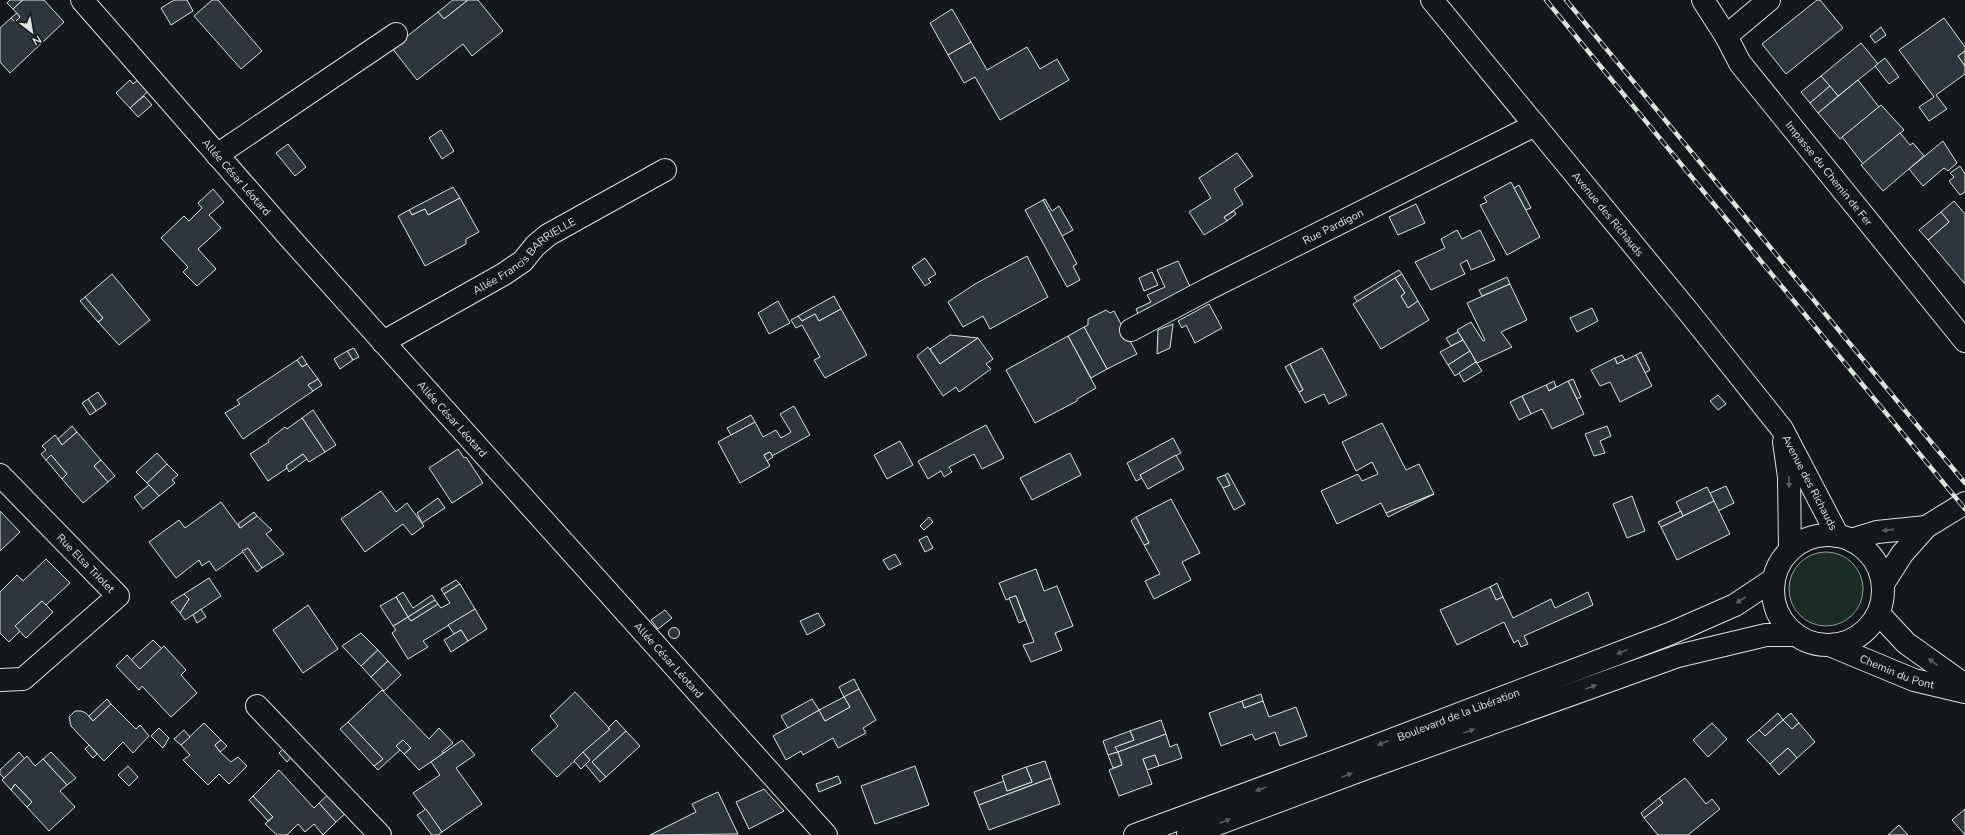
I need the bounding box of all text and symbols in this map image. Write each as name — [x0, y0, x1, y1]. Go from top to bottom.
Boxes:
north arrow — [12, 12, 52, 52]
text: N — [30, 32, 44, 49]
street label: Impasse du Chemin de Fer — [1782, 118, 1876, 229]
street label: Allée César Léotard — [199, 135, 274, 219]
street label: Avenue des Richauds — [1569, 168, 1647, 260]
street label: Rue Pardigon — [1300, 205, 1366, 248]
street label: Allée Francis BARRIELLE — [470, 214, 578, 298]
street label: Allée César Léotard — [414, 377, 491, 460]
street label: Avenue des Richauds — [1779, 432, 1841, 533]
one-way arrow — [1785, 476, 1792, 488]
one-way arrow — [1882, 527, 1894, 534]
street label: Rue Elsa Triolet — [54, 530, 118, 596]
one-way arrow — [1735, 597, 1747, 604]
street label: Allée César Léotard — [631, 618, 707, 701]
one-way arrow — [1615, 649, 1627, 655]
street label: Chemin du Pont — [1857, 651, 1936, 692]
one-way arrow — [1928, 658, 1939, 667]
street label: Boulevard de la Libération — [1395, 684, 1521, 745]
one-way arrow — [1585, 684, 1597, 690]
one-way arrow — [1463, 728, 1475, 734]
one-way arrow — [1376, 741, 1388, 747]
one-way arrow — [1341, 772, 1353, 778]
one-way arrow — [1255, 786, 1267, 792]
one-way arrow — [1219, 818, 1231, 824]

